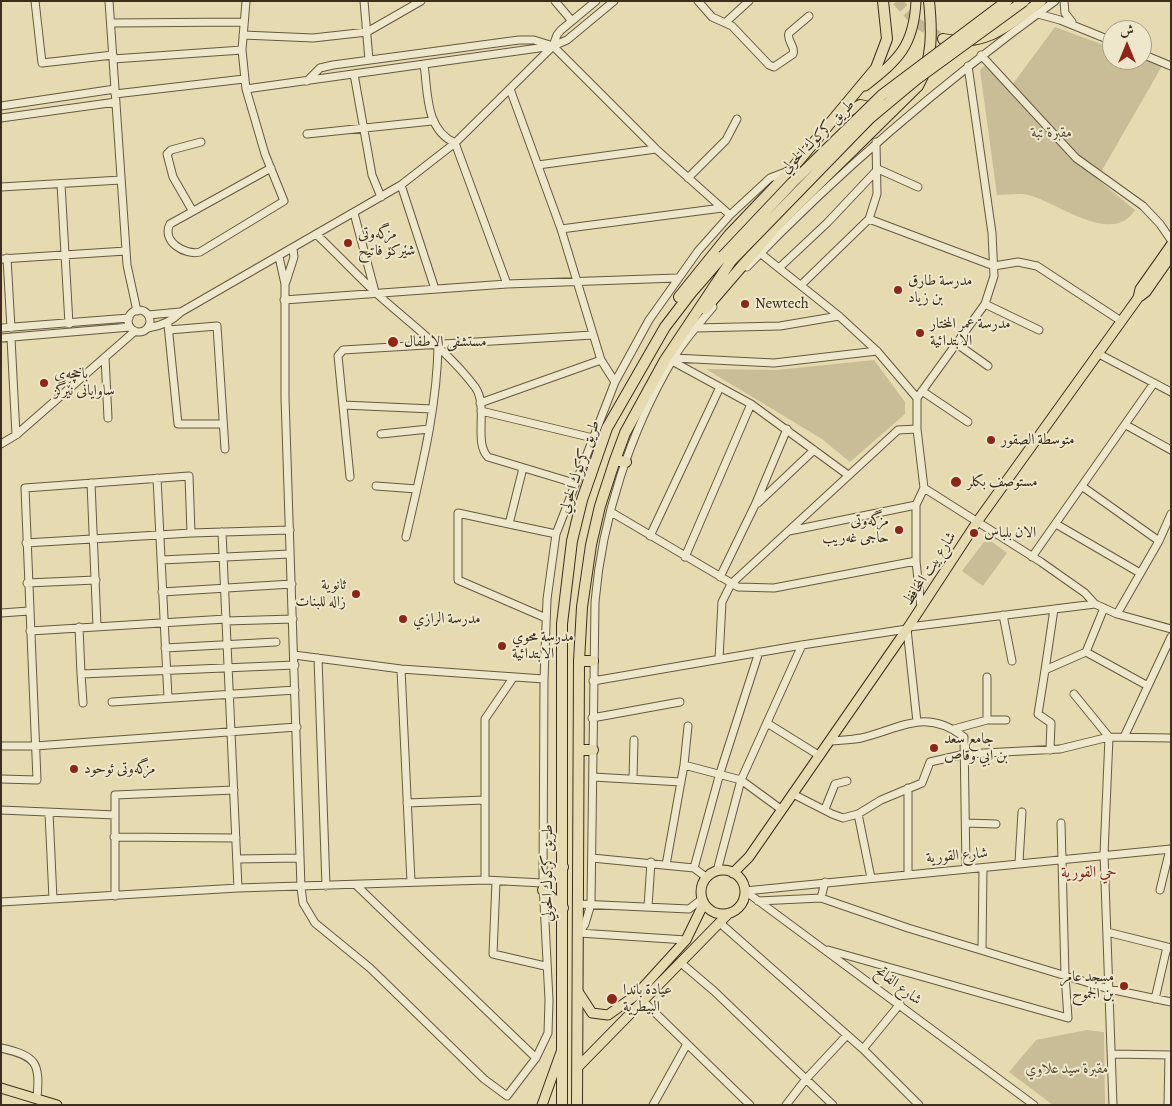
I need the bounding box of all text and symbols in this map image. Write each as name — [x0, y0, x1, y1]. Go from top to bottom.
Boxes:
north arrow — [1102, 20, 1152, 70]
text: ش — [1120, 21, 1134, 40]
street label: طريق كركوك الحولي — [777, 96, 859, 178]
park label: مقبرة تبة — [1032, 124, 1072, 142]
place label: مزگەوتی شێرکۆ فاتیح — [358, 225, 415, 260]
marker: مزگەوتی شێرکۆ فاتیح — [342, 237, 354, 249]
place label: مدرسة طارق بن زياد — [908, 272, 972, 307]
marker: مدرسة طارق بن زياد — [892, 284, 904, 296]
place label: Newtech — [755, 295, 809, 313]
marker: Newtech — [739, 298, 751, 310]
place label: مدرسة عمر المختار الابتدائية — [930, 315, 1011, 350]
marker: مدرسة عمر المختار الابتدائية — [914, 327, 926, 339]
place label: مستشفى الاطفال — [404, 333, 487, 351]
marker: مستشفى الاطفال — [386, 335, 400, 349]
place label: باخچەی ساوایانی نێرگز — [54, 365, 115, 400]
marker: باخچەی ساوایانی نێرگز — [38, 377, 50, 389]
street label: طريق كركوك الحولي — [556, 418, 604, 516]
place label: متوسطة الصقور — [1001, 431, 1075, 449]
marker: متوسطة الصقور — [985, 434, 997, 446]
place label: مستوصف بكلر — [967, 473, 1037, 491]
marker: مستوصف بكلر — [949, 475, 963, 489]
place label: مزگەوتی حاجی غەریب — [822, 512, 889, 547]
marker: مزگەوتی حاجی غەریب — [893, 524, 905, 536]
place label: الان بلباس — [984, 524, 1036, 542]
marker: الان بلباس — [968, 527, 980, 539]
street label: شارع بيت المحافظ — [900, 529, 960, 609]
place label: ثانوية زاله للبنات — [295, 576, 346, 611]
marker: ثانوية زاله للبنات — [350, 588, 362, 600]
place label: مدرسة الرازي — [413, 610, 481, 628]
marker: مدرسة الرازي — [397, 613, 409, 625]
place label: مدرسة محوي الابتدائية — [512, 628, 574, 663]
marker: مدرسة محوي الابتدائية — [496, 640, 508, 652]
place label: جامع سعد بن ابي وقاص — [944, 730, 1007, 765]
marker: جامع سعد بن ابي وقاص — [928, 742, 940, 754]
place label: مزگەوتی ئوحود — [84, 760, 155, 778]
marker: مزگەوتی ئوحود — [68, 763, 80, 775]
street label: طريق كركوك الحولي — [539, 824, 557, 922]
street label: شارع القورية — [925, 844, 989, 868]
district label: حي القورية — [1061, 863, 1117, 883]
street label: شارع الفاتح — [871, 963, 925, 1009]
place label: مسجد عامر بن الجموح — [1060, 968, 1114, 1003]
marker: مسجد عامر بن الجموح — [1118, 980, 1130, 992]
place label: عيادة باندا البيطرية — [623, 981, 672, 1016]
marker: عيادة باندا البيطرية — [605, 992, 619, 1006]
park label: مقبرة سيد علاوي — [1025, 1060, 1109, 1078]

